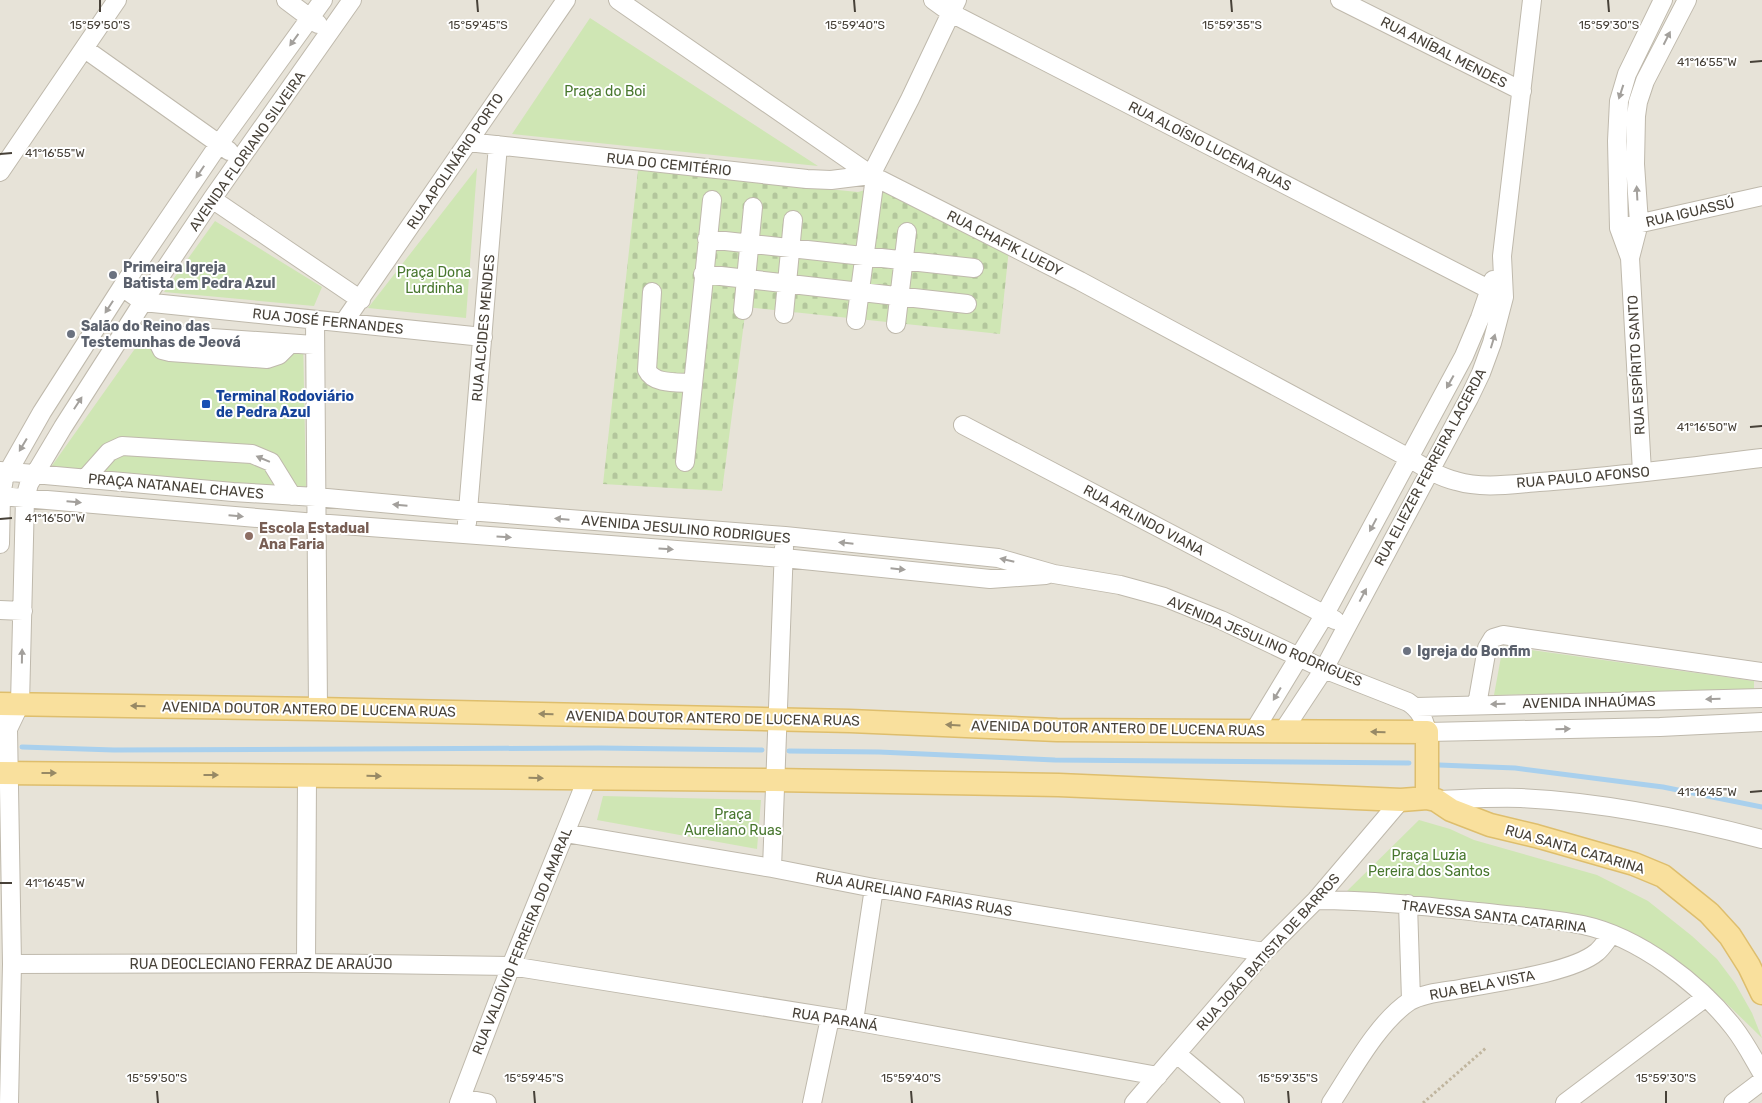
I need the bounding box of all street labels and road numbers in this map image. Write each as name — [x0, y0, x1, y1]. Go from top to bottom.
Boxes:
street label: RUA ANÍBAL MENDES — [1378, 12, 1511, 92]
street label: AVENIDA FLORIANO SILVEIRA — [186, 68, 310, 235]
street label: RUA APOLINÁRIO PORTO — [403, 90, 507, 232]
street label: RUA ALOÍSIO LUCENA RUAS — [1125, 97, 1295, 195]
street label: RUA DO CEMITÉRIO — [606, 148, 732, 180]
street label: RUA IGUASSÚ — [1644, 193, 1736, 231]
street label: RUA CHAFIK LUEDY — [944, 207, 1066, 280]
street label: RUA ALCIDES MENDES — [469, 254, 498, 402]
street label: RUA ESPÍRITO SANTO — [1623, 295, 1649, 435]
street label: RUA JOSÉ FERNANDES — [252, 304, 405, 338]
street label: RUA ELIEZER FERREIRA LACERDA — [1371, 365, 1490, 569]
street label: RUA PAULO AFONSO — [1516, 463, 1650, 492]
street label: PRAÇA NATANAEL CHAVES — [87, 470, 265, 503]
street label: RUA ARLINDO VIANA — [1080, 481, 1208, 560]
street label: AVENIDA JESULINO RODRIGUES — [581, 512, 792, 547]
street label: AVENIDA JESULINO RODRIGUES — [1165, 593, 1365, 690]
street label: AVENIDA INHAÚMAS — [1522, 692, 1656, 712]
street label: AVENIDA DOUTOR ANTERO DE LUCENA RUAS — [162, 698, 456, 721]
street label: AVENIDA DOUTOR ANTERO DE LUCENA RUAS — [566, 707, 860, 730]
street label: AVENIDA DOUTOR ANTERO DE LUCENA RUAS — [971, 717, 1265, 740]
street label: RUA SANTA CATARINA — [1503, 821, 1647, 878]
street label: RUA VALDÍVIO FERREIRA DO AMARAL — [468, 825, 576, 1057]
street label: RUA AURELIANO FARIAS RUAS — [814, 869, 1014, 920]
street label: RUA JOÃO BATISTA DE BARROS — [1192, 869, 1344, 1035]
street label: TRAVESSA SANTA CATARINA — [1400, 897, 1588, 936]
street label: RUA DEOCLECIANO FERRAZ DE ARAÚJO — [130, 955, 392, 973]
street label: RUA BELA VISTA — [1428, 967, 1537, 1004]
street label: RUA PARANÁ — [791, 1003, 880, 1035]

